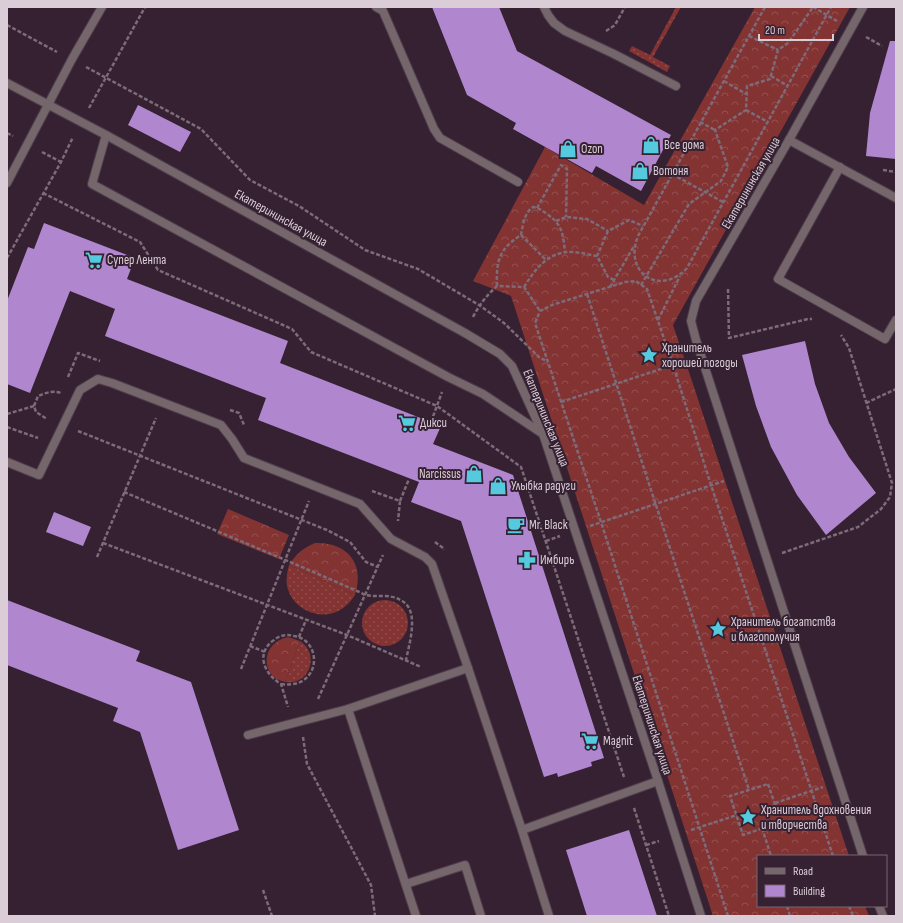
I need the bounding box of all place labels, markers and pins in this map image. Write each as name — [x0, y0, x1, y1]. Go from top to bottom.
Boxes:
shop icon: Все дома — [641, 135, 661, 155]
place label: Все дома — [664, 137, 704, 153]
shop icon: Ozon — [558, 139, 578, 159]
place label: Ozon — [581, 141, 603, 157]
shop icon: Вотоня — [630, 161, 650, 181]
place label: Вотоня — [653, 163, 688, 179]
supermarket icon: Супер Лента — [84, 250, 104, 270]
place label: Супер Лента — [107, 252, 166, 268]
place label: Хранитель хорошей погоды — [661, 340, 738, 371]
place icon: Хранитель хорошей погоды — [639, 345, 659, 365]
supermarket icon: Дикси — [397, 413, 417, 433]
place label: Дикси — [420, 415, 447, 431]
shop icon: Narcissus — [464, 464, 484, 484]
place label: Narcissus — [419, 466, 461, 482]
shop icon: Улыбка радуги — [488, 476, 508, 496]
place label: Улыбка радуги — [511, 478, 576, 494]
cafe icon: Mr. Black — [506, 515, 526, 535]
place label: Mr. Black — [529, 517, 568, 533]
pharmacy icon: Имбирь — [517, 550, 537, 570]
place label: Имбирь — [540, 552, 574, 568]
place label: Хранитель богатства и благополучия — [730, 614, 836, 645]
place icon: Хранитель богатства и благополучия — [708, 619, 728, 639]
supermarket icon: Magnit — [580, 731, 600, 751]
place label: Magnit — [603, 733, 633, 749]
place label: Хранитель вдохновения и творчества — [760, 802, 871, 833]
place icon: Хранитель вдохновения и творчества — [738, 807, 758, 827]

